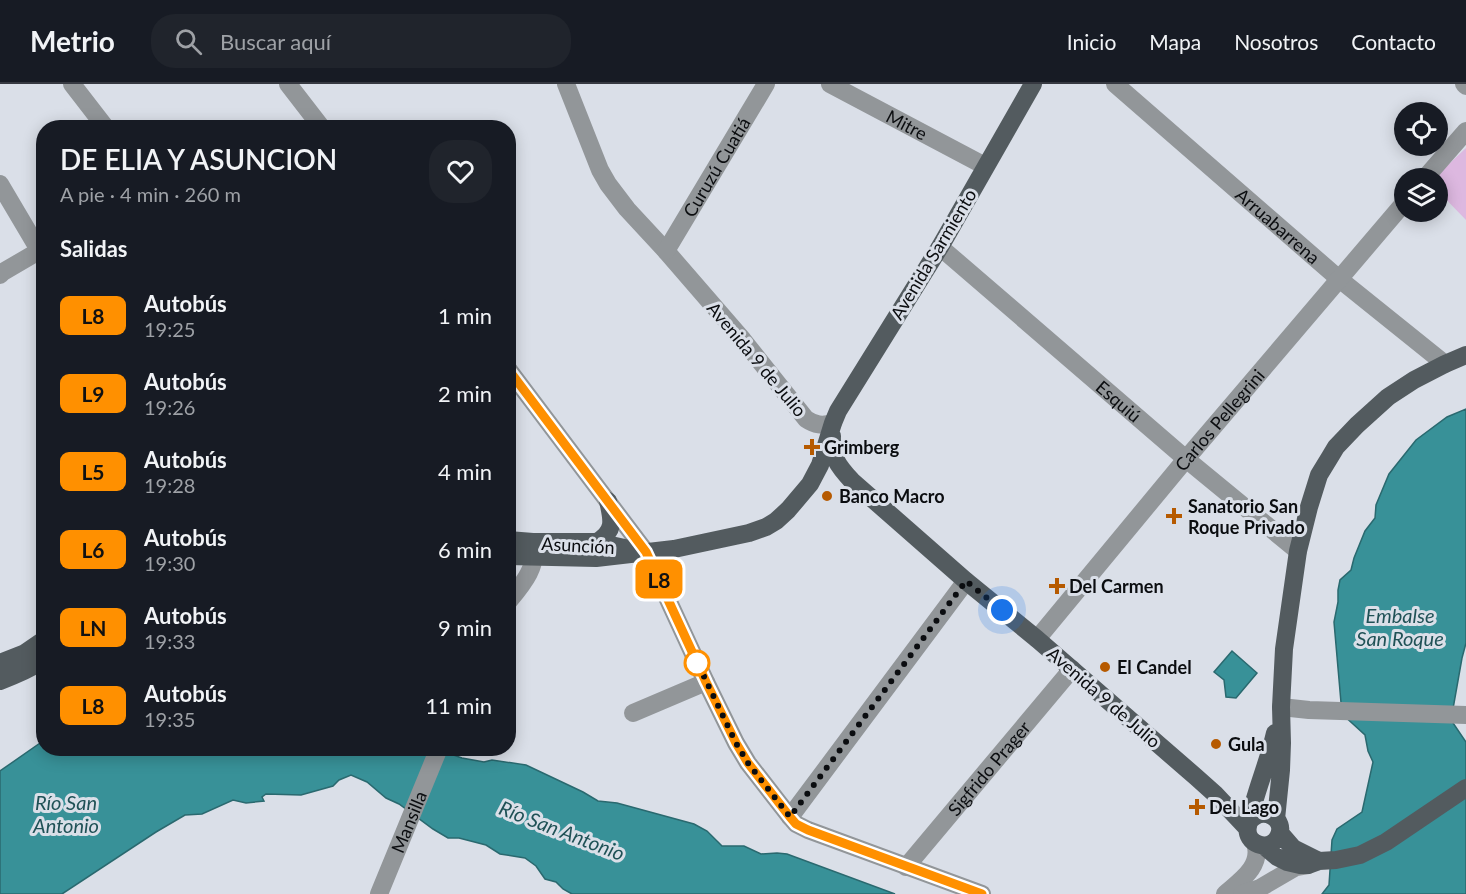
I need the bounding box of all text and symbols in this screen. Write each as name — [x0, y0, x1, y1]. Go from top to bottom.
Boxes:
search box — [151, 14, 571, 68]
text: Metrio — [30, 24, 115, 58]
icon: search — [172, 25, 205, 58]
text: Buscar aquí — [220, 28, 331, 55]
text: Inicio — [1067, 29, 1116, 54]
text: Mapa — [1149, 29, 1201, 54]
text: Nosotros — [1234, 29, 1318, 54]
text: Contacto — [1351, 29, 1436, 54]
map controls — [1394, 102, 1448, 222]
button: locate — [1394, 102, 1448, 156]
street label: Mitre — [883, 105, 931, 144]
street label: Curuzú Cuatiá — [678, 113, 755, 221]
button: heart — [429, 140, 492, 203]
text: DE ELIA Y ASUNCION — [60, 142, 337, 176]
button: layers — [1394, 168, 1448, 222]
text: A pie · 4 min · 260 m — [60, 182, 241, 206]
street label: Arruabarrena — [1231, 183, 1325, 268]
street label: Avenida Sarmiento — [885, 185, 981, 323]
text: Salidas — [60, 235, 127, 262]
text: Autobús — [144, 290, 227, 317]
street label: Avenida 9 de Julio — [703, 297, 811, 421]
text: 1 min — [438, 302, 492, 329]
text: L8 — [81, 303, 105, 328]
text: 19:25 — [144, 317, 195, 341]
street label: Carlos Pellegrini — [1170, 364, 1269, 475]
text: Autobús — [144, 368, 227, 395]
street label: Esquiú — [1092, 376, 1146, 427]
text: 2 min — [438, 380, 492, 407]
text: L9 — [81, 381, 105, 406]
text: 19:26 — [144, 395, 195, 419]
place label: Grimberg — [824, 436, 900, 458]
marker: Grimberg — [805, 440, 819, 454]
text: Autobús — [144, 446, 227, 473]
text: 4 min — [438, 458, 492, 485]
text: L5 — [81, 459, 105, 484]
text: 19:28 — [144, 473, 195, 497]
place label: Banco Macro — [839, 485, 945, 507]
marker: Banco Macro — [820, 489, 834, 503]
place label: Sanatorio San Roque Privado — [1188, 495, 1305, 538]
marker: Sanatorio San Roque Privado — [1165, 507, 1183, 525]
text: Autobús — [144, 524, 227, 551]
street label: Asunción — [541, 532, 615, 558]
text: 6 min — [438, 536, 492, 563]
text: L6 — [81, 537, 105, 562]
text: 19:30 — [144, 551, 195, 575]
line badge: L8 — [632, 560, 686, 598]
text: L8 — [647, 567, 671, 592]
place label: Del Carmen — [1069, 575, 1164, 597]
marker: Del Carmen — [1050, 579, 1064, 593]
your location — [987, 595, 1017, 625]
text: Autobús — [144, 602, 227, 629]
water label: Embalse San Roque — [1356, 603, 1444, 650]
text: 9 min — [438, 614, 492, 641]
text: LN — [79, 615, 107, 640]
text: 19:33 — [144, 629, 195, 653]
street label: Avenida 9 de Julio — [1043, 642, 1165, 752]
unlabelled marker — [684, 650, 710, 676]
place label: El Candel — [1117, 656, 1192, 678]
marker: El Candel — [1098, 660, 1112, 674]
text: Autobús — [144, 680, 227, 707]
text: 11 min — [425, 692, 492, 719]
text: L8 — [81, 693, 105, 718]
text: 19:35 — [144, 707, 195, 731]
street label: Sigfrido Prager — [943, 716, 1035, 820]
place label: Gula — [1228, 733, 1265, 755]
marker: Gula — [1209, 737, 1223, 751]
street label: Mansilla — [386, 788, 431, 856]
water label: Río San Antonio — [32, 790, 99, 837]
water label: Río San Antonio — [496, 795, 628, 865]
place label: Del Lago — [1209, 796, 1279, 818]
marker: Del Lago — [1190, 800, 1204, 814]

